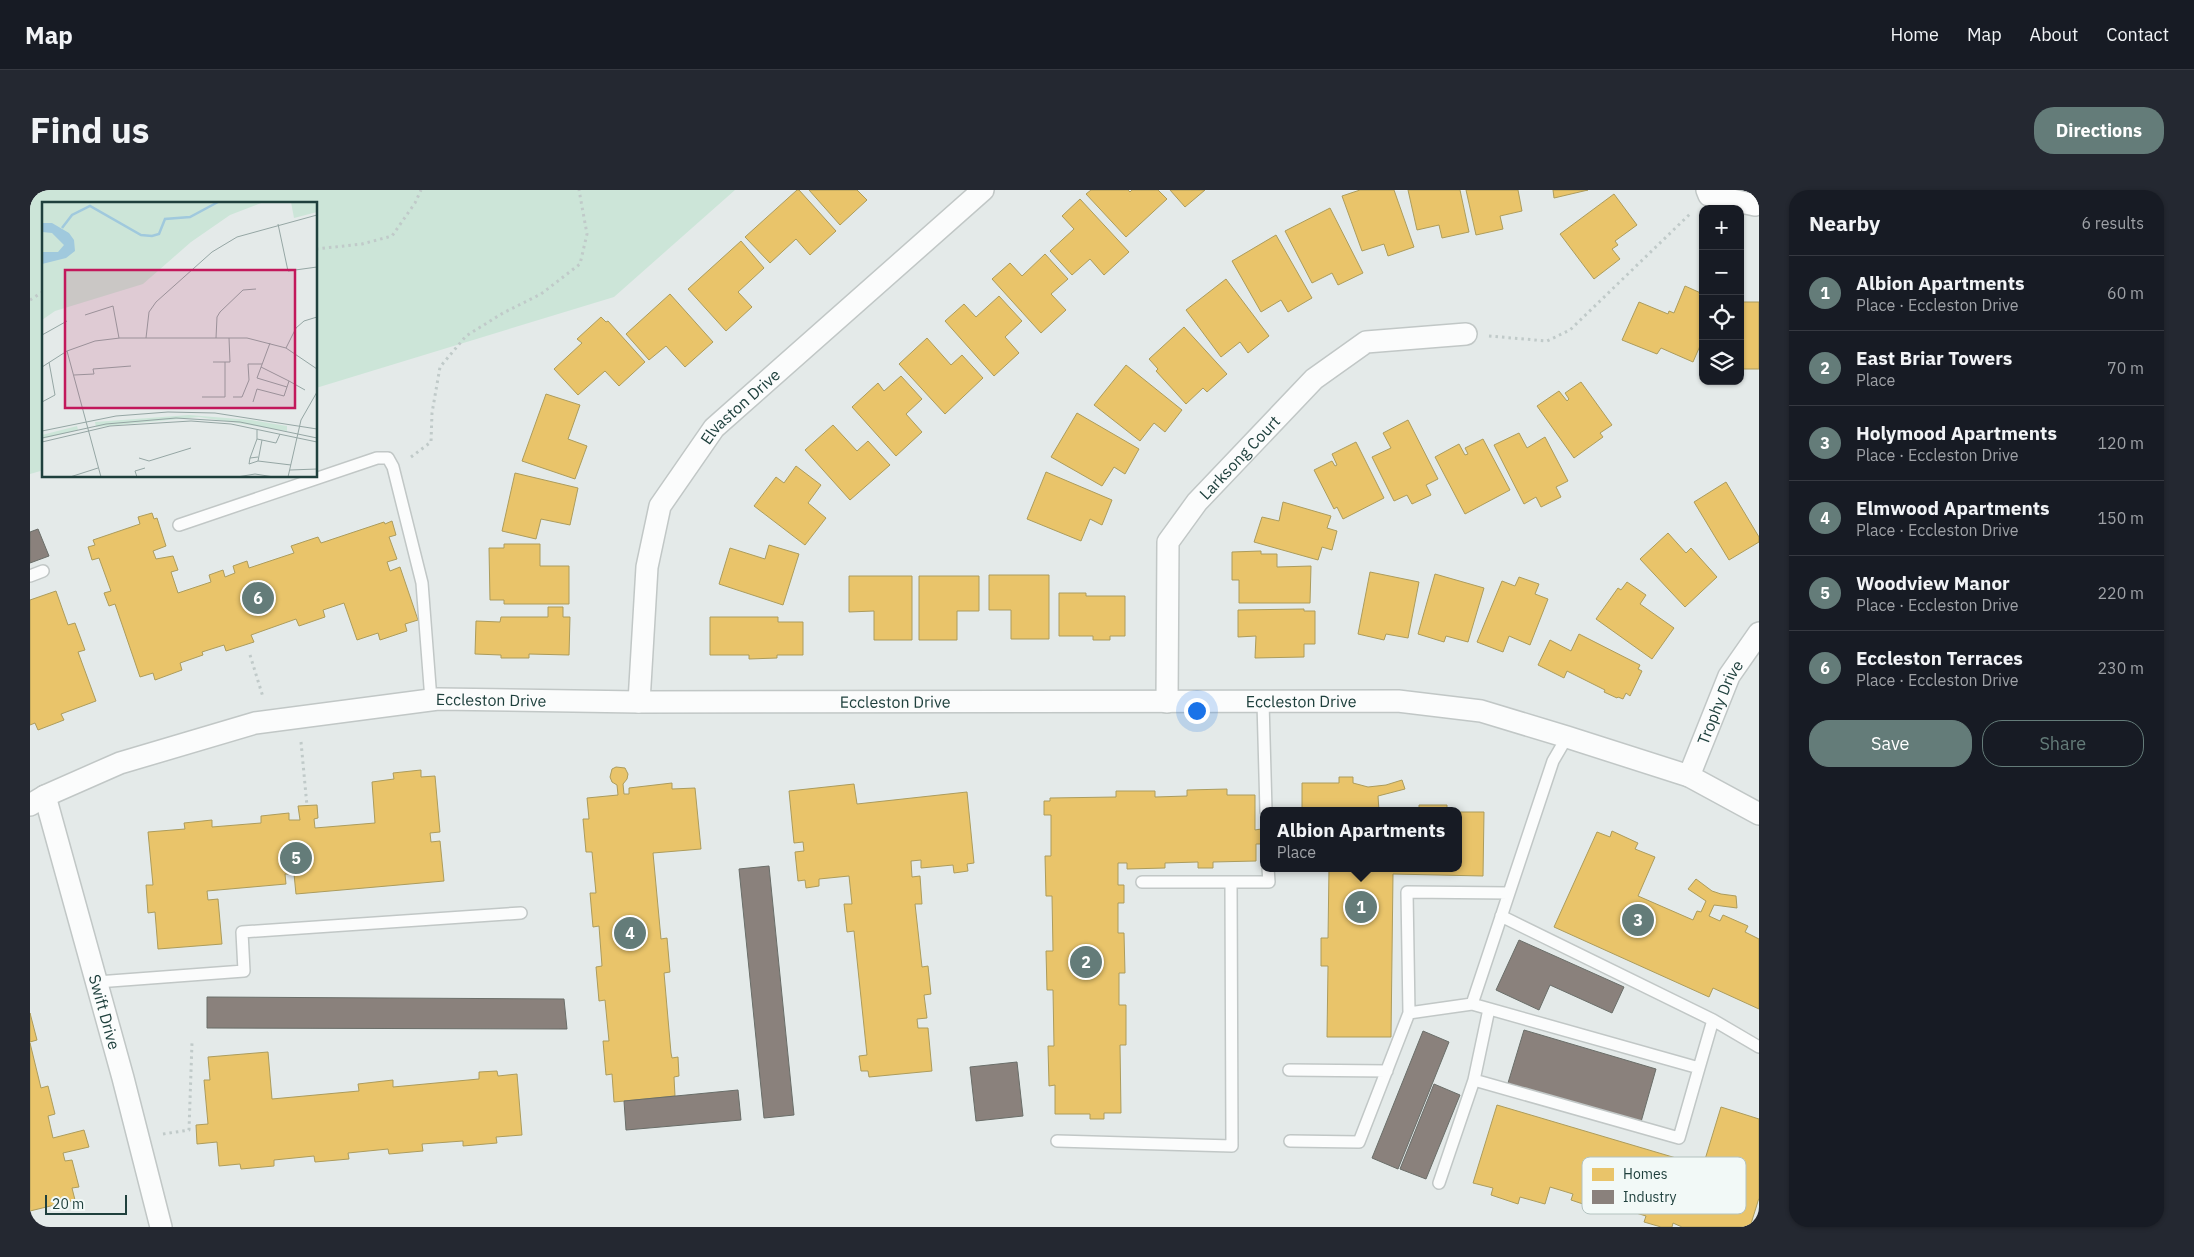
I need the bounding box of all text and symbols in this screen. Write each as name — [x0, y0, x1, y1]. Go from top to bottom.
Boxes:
text: Map — [25, 19, 73, 51]
text: Home — [1891, 23, 1939, 46]
text: Map — [1967, 23, 2002, 46]
text: About — [2030, 23, 2078, 46]
text: Contact — [2106, 23, 2169, 46]
text: Find us — [30, 107, 149, 153]
button: Directions — [2034, 107, 2164, 154]
inset map — [42, 202, 318, 478]
map controls — [1699, 205, 1744, 385]
button: + — [1699, 205, 1744, 250]
text: Nearby — [1809, 209, 1880, 237]
text: 6 results — [2081, 213, 2144, 233]
button: − — [1699, 250, 1744, 295]
text: Albion Apartments — [1856, 271, 2025, 295]
text: 1 — [1820, 283, 1830, 303]
text: 60 m — [2107, 283, 2144, 303]
button: locate — [1699, 295, 1744, 340]
text: Place · Eccleston Drive — [1856, 295, 2019, 315]
button: layers — [1699, 340, 1744, 385]
text: East Briar Towers — [1856, 346, 2012, 370]
text: 2 — [1820, 358, 1830, 378]
text: 70 m — [2107, 358, 2144, 378]
street label: Elvaston Drive — [696, 364, 784, 448]
text: Place — [1856, 370, 1895, 390]
street label: Larksong Court — [1195, 411, 1284, 504]
text: Holymood Apartments — [1856, 421, 2057, 445]
text: 3 — [1820, 433, 1830, 453]
text: 120 m — [2097, 433, 2144, 453]
text: Place · Eccleston Drive — [1856, 445, 2019, 465]
text: Elmwood Apartments — [1856, 496, 2050, 520]
text: 4 — [1820, 508, 1830, 528]
text: 150 m — [2097, 508, 2144, 528]
text: Place · Eccleston Drive — [1856, 520, 2019, 540]
text: Woodview Manor — [1856, 571, 2010, 595]
pin: 6 — [242, 579, 274, 617]
text: 5 — [1820, 583, 1830, 603]
text: 220 m — [2097, 583, 2144, 603]
text: Place · Eccleston Drive — [1856, 595, 2019, 615]
text: Eccleston Terraces — [1856, 646, 2023, 670]
street label: Trophy Drive — [1693, 656, 1747, 747]
text: 6 — [1820, 658, 1830, 678]
text: 230 m — [2097, 658, 2144, 678]
text: Place · Eccleston Drive — [1856, 670, 2019, 690]
street label: Eccleston Drive — [436, 689, 547, 711]
street label: Eccleston Drive — [1246, 691, 1357, 711]
street label: Eccleston Drive — [840, 692, 951, 712]
your location — [1184, 698, 1210, 724]
button: Save — [1809, 720, 1972, 767]
button: Share — [1982, 720, 2144, 767]
popup — [1260, 807, 1462, 872]
text: Albion Apartments — [1277, 818, 1445, 842]
pin: 5 — [280, 839, 312, 877]
text: Place — [1277, 842, 1316, 862]
pin: 1 — [1345, 888, 1377, 926]
pin: 3 — [1622, 901, 1654, 939]
pin: 4 — [614, 914, 646, 952]
pin: 2 — [1070, 943, 1102, 981]
street label: Swift Drive — [85, 972, 125, 1052]
legend — [1582, 1157, 1746, 1214]
text: Homes — [1623, 1165, 1668, 1183]
text: Industry — [1623, 1188, 1677, 1206]
scale bar — [45, 1192, 128, 1215]
text: 20 m — [52, 1195, 84, 1213]

